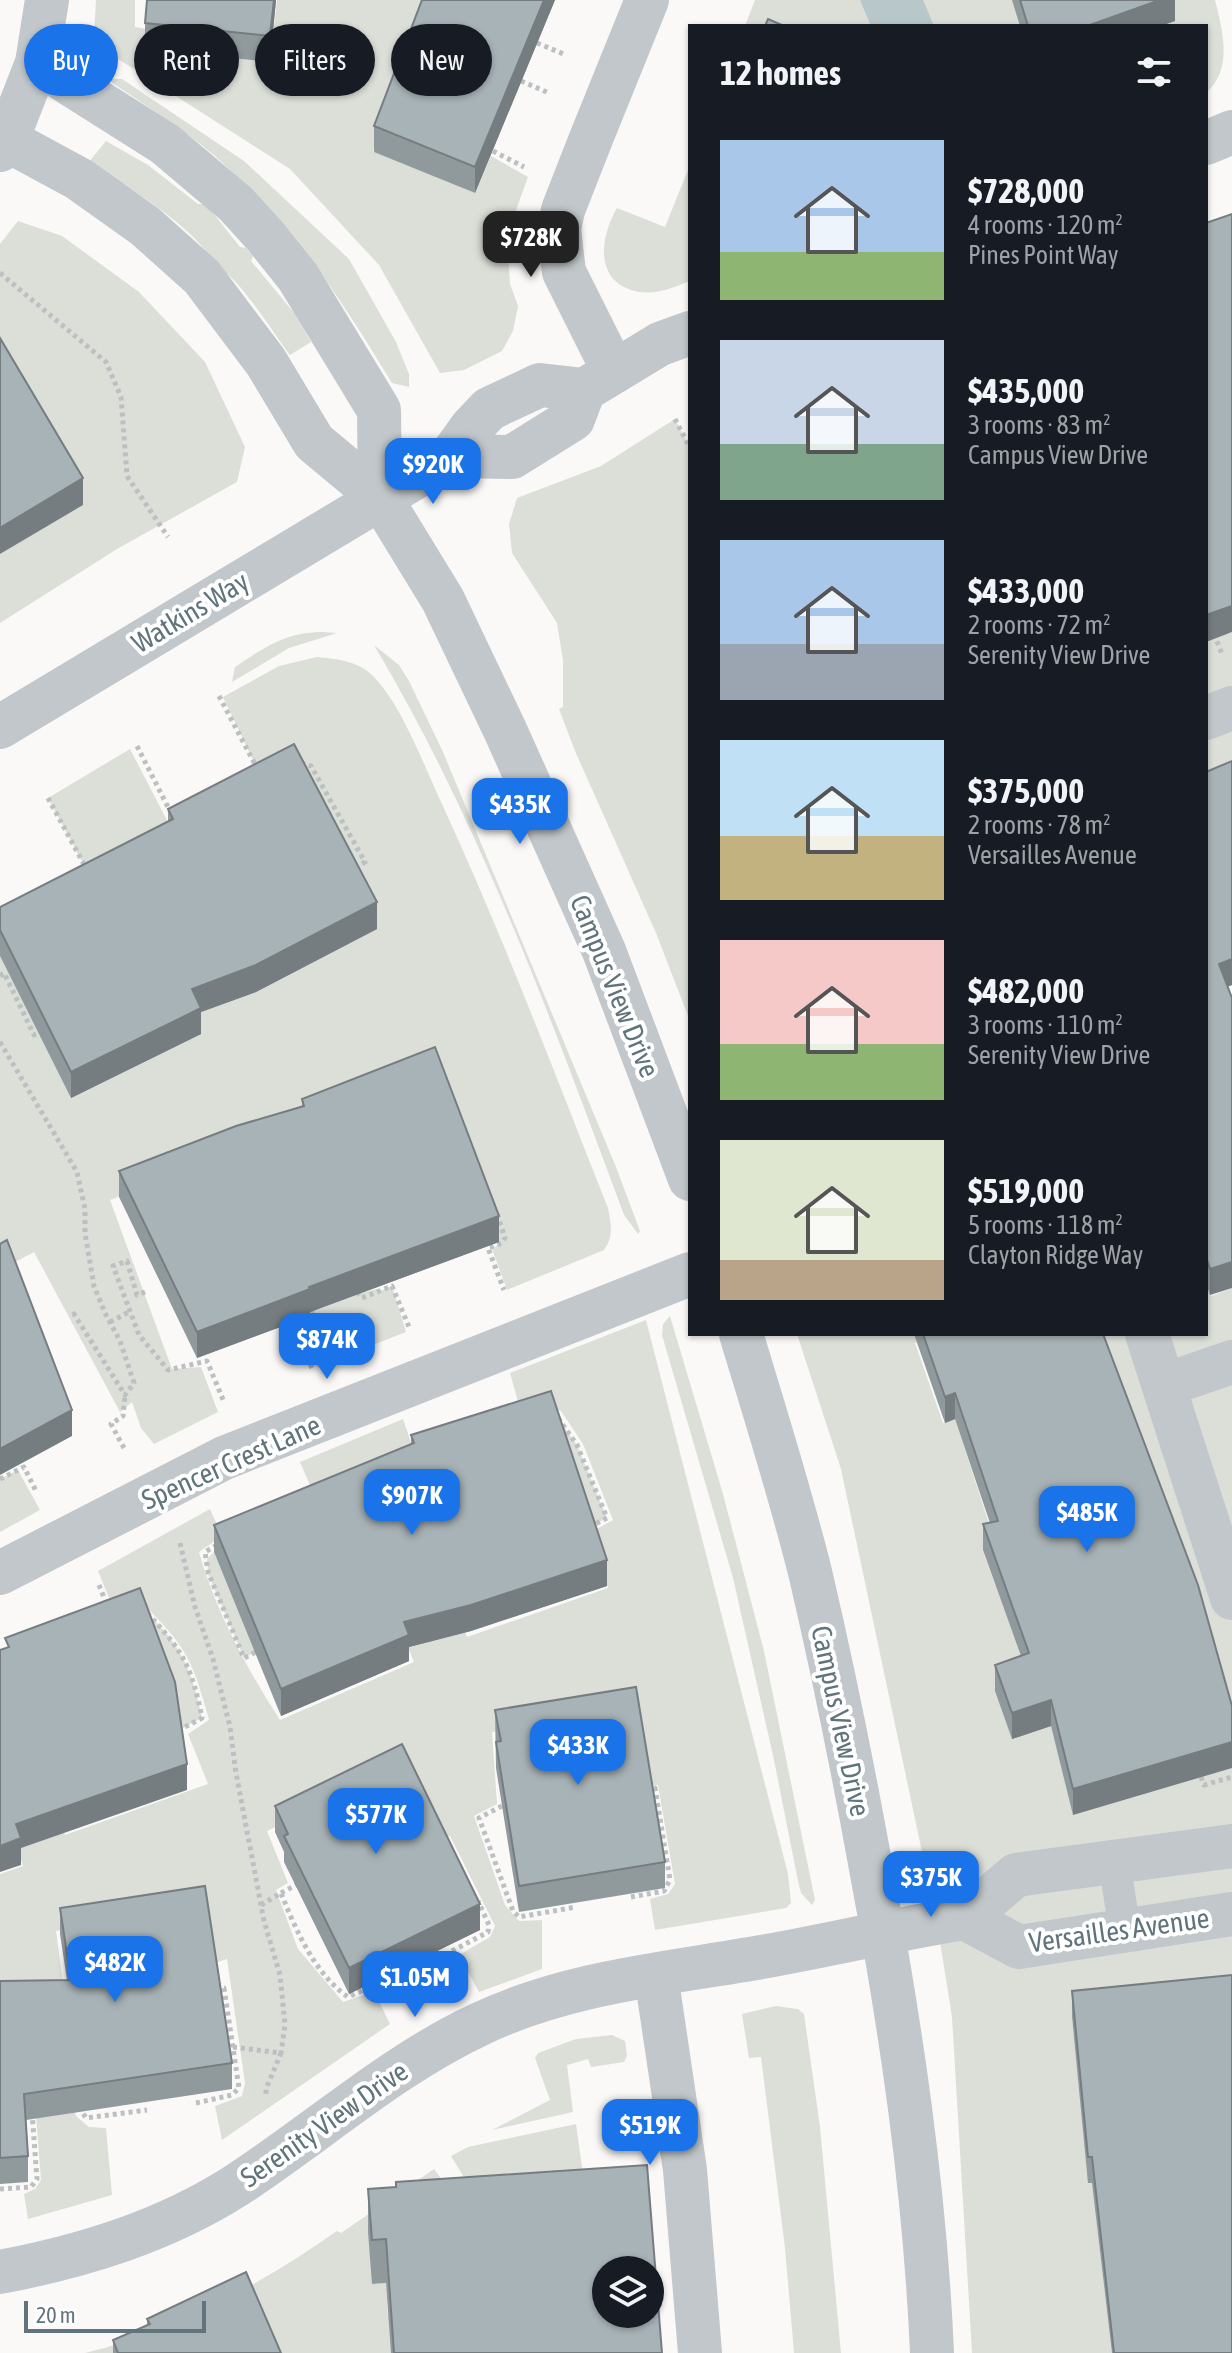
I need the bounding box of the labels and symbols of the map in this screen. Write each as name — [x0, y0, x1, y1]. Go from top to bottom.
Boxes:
pin: $728K — [475, 211, 587, 279]
pin: $920K — [377, 438, 489, 506]
street label: Watkins Way — [126, 565, 254, 659]
pin: $435K — [464, 778, 576, 846]
street label: Campus View Drive — [564, 890, 666, 1082]
pin: $874K — [271, 1313, 383, 1381]
street label: Spencer Crest Lane — [137, 1408, 325, 1516]
pin: $907K — [356, 1469, 468, 1537]
pin: $485K — [1031, 1486, 1143, 1554]
street label: Campus View Drive — [805, 1623, 877, 1819]
pin: $433K — [522, 1719, 634, 1787]
pin: $577K — [320, 1788, 432, 1856]
pin: $375K — [875, 1851, 987, 1919]
street label: Versailles Avenue — [1027, 1902, 1211, 1958]
pin: $482K — [59, 1936, 171, 2004]
pin: $1.05M — [350, 1951, 480, 2019]
street label: Serenity View Drive — [234, 2055, 414, 2193]
pin: $519K — [594, 2099, 706, 2167]
scale bar — [24, 2297, 206, 2333]

